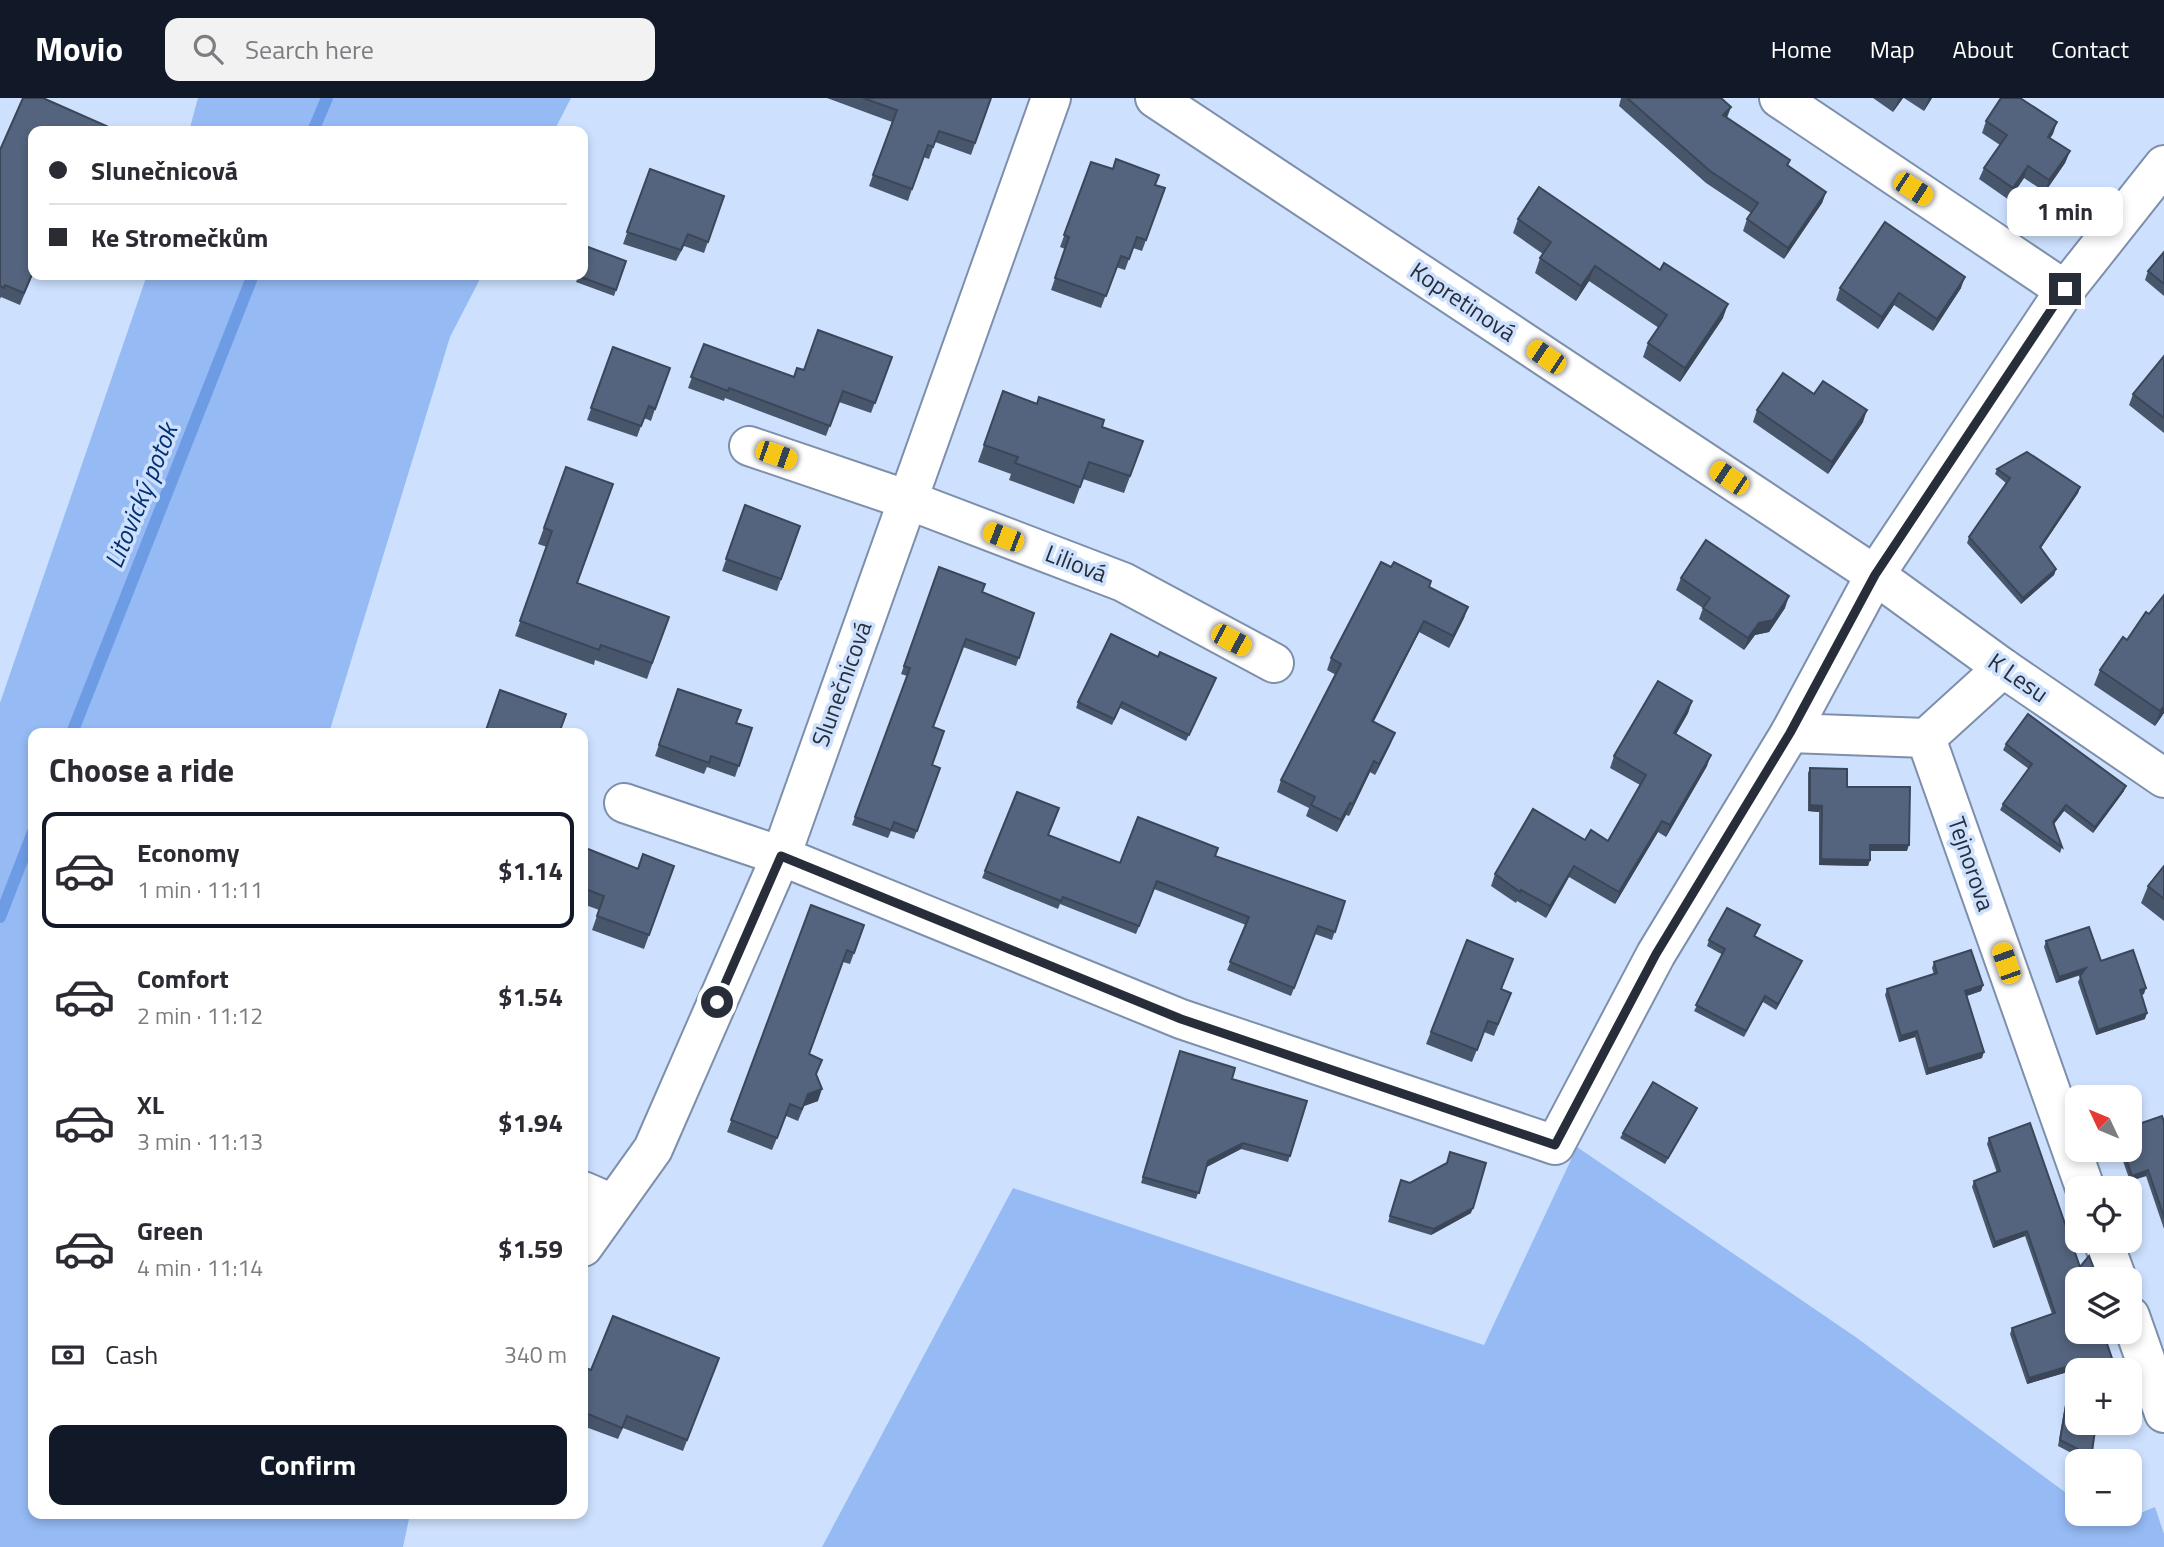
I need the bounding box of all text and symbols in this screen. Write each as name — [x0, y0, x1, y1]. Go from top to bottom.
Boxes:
search box — [165, 18, 655, 81]
text: Movio — [35, 24, 123, 74]
icon: search — [189, 30, 227, 68]
text: Search here — [245, 30, 374, 69]
text: Home — [1771, 31, 1832, 67]
text: Map — [1870, 31, 1915, 67]
text: About — [1953, 31, 2013, 67]
text: Contact — [2051, 31, 2129, 67]
text: Slunečnicová — [91, 151, 238, 190]
car — [1890, 169, 1937, 209]
callout: 1 min — [2007, 188, 2123, 236]
text: 1 min — [2037, 194, 2093, 229]
text: Ke Stromečkům — [91, 218, 268, 257]
street label: Kopretinová — [1403, 252, 1524, 350]
route end — [2049, 273, 2081, 305]
car — [1523, 337, 1570, 377]
water label: Litovický potok — [94, 415, 188, 574]
car — [753, 438, 800, 472]
car — [1706, 458, 1753, 498]
car — [980, 520, 1027, 554]
street label: Liliová — [1040, 535, 1112, 591]
street label: Slunečnicová — [802, 616, 880, 751]
car — [1208, 621, 1255, 659]
street label: K Lesu — [1981, 643, 2056, 711]
text: Choose a ride — [49, 746, 234, 794]
street label: Tejnorova — [1939, 812, 2005, 916]
text: Economy — [137, 833, 239, 872]
icon: car — [53, 839, 116, 902]
text: $1.14 — [498, 851, 563, 890]
text: 1 min · 11:11 — [137, 872, 263, 907]
car — [1990, 940, 2023, 986]
text: Comfort — [137, 959, 229, 998]
icon: car — [53, 965, 116, 1028]
text: $1.54 — [498, 977, 563, 1016]
route start — [701, 986, 733, 1018]
text: 2 min · 11:12 — [137, 998, 263, 1033]
text: XL — [137, 1085, 164, 1124]
north arrow — [2065, 1085, 2142, 1162]
map controls — [2065, 1085, 2142, 1526]
icon: car — [53, 1091, 116, 1154]
text: $1.94 — [498, 1103, 563, 1142]
text: 3 min · 11:13 — [137, 1124, 263, 1159]
button: locate — [2065, 1176, 2142, 1253]
text: Green — [137, 1211, 203, 1250]
icon: car — [53, 1217, 116, 1280]
text: $1.59 — [498, 1229, 563, 1268]
text: 4 min · 11:14 — [137, 1250, 263, 1285]
button: layers — [2065, 1267, 2142, 1344]
text: Cash — [105, 1335, 158, 1374]
icon: cash — [49, 1336, 87, 1374]
text: 340 m — [504, 1337, 567, 1372]
button: + — [2065, 1358, 2142, 1435]
button: Confirm — [49, 1425, 567, 1505]
button: − — [2065, 1449, 2142, 1526]

